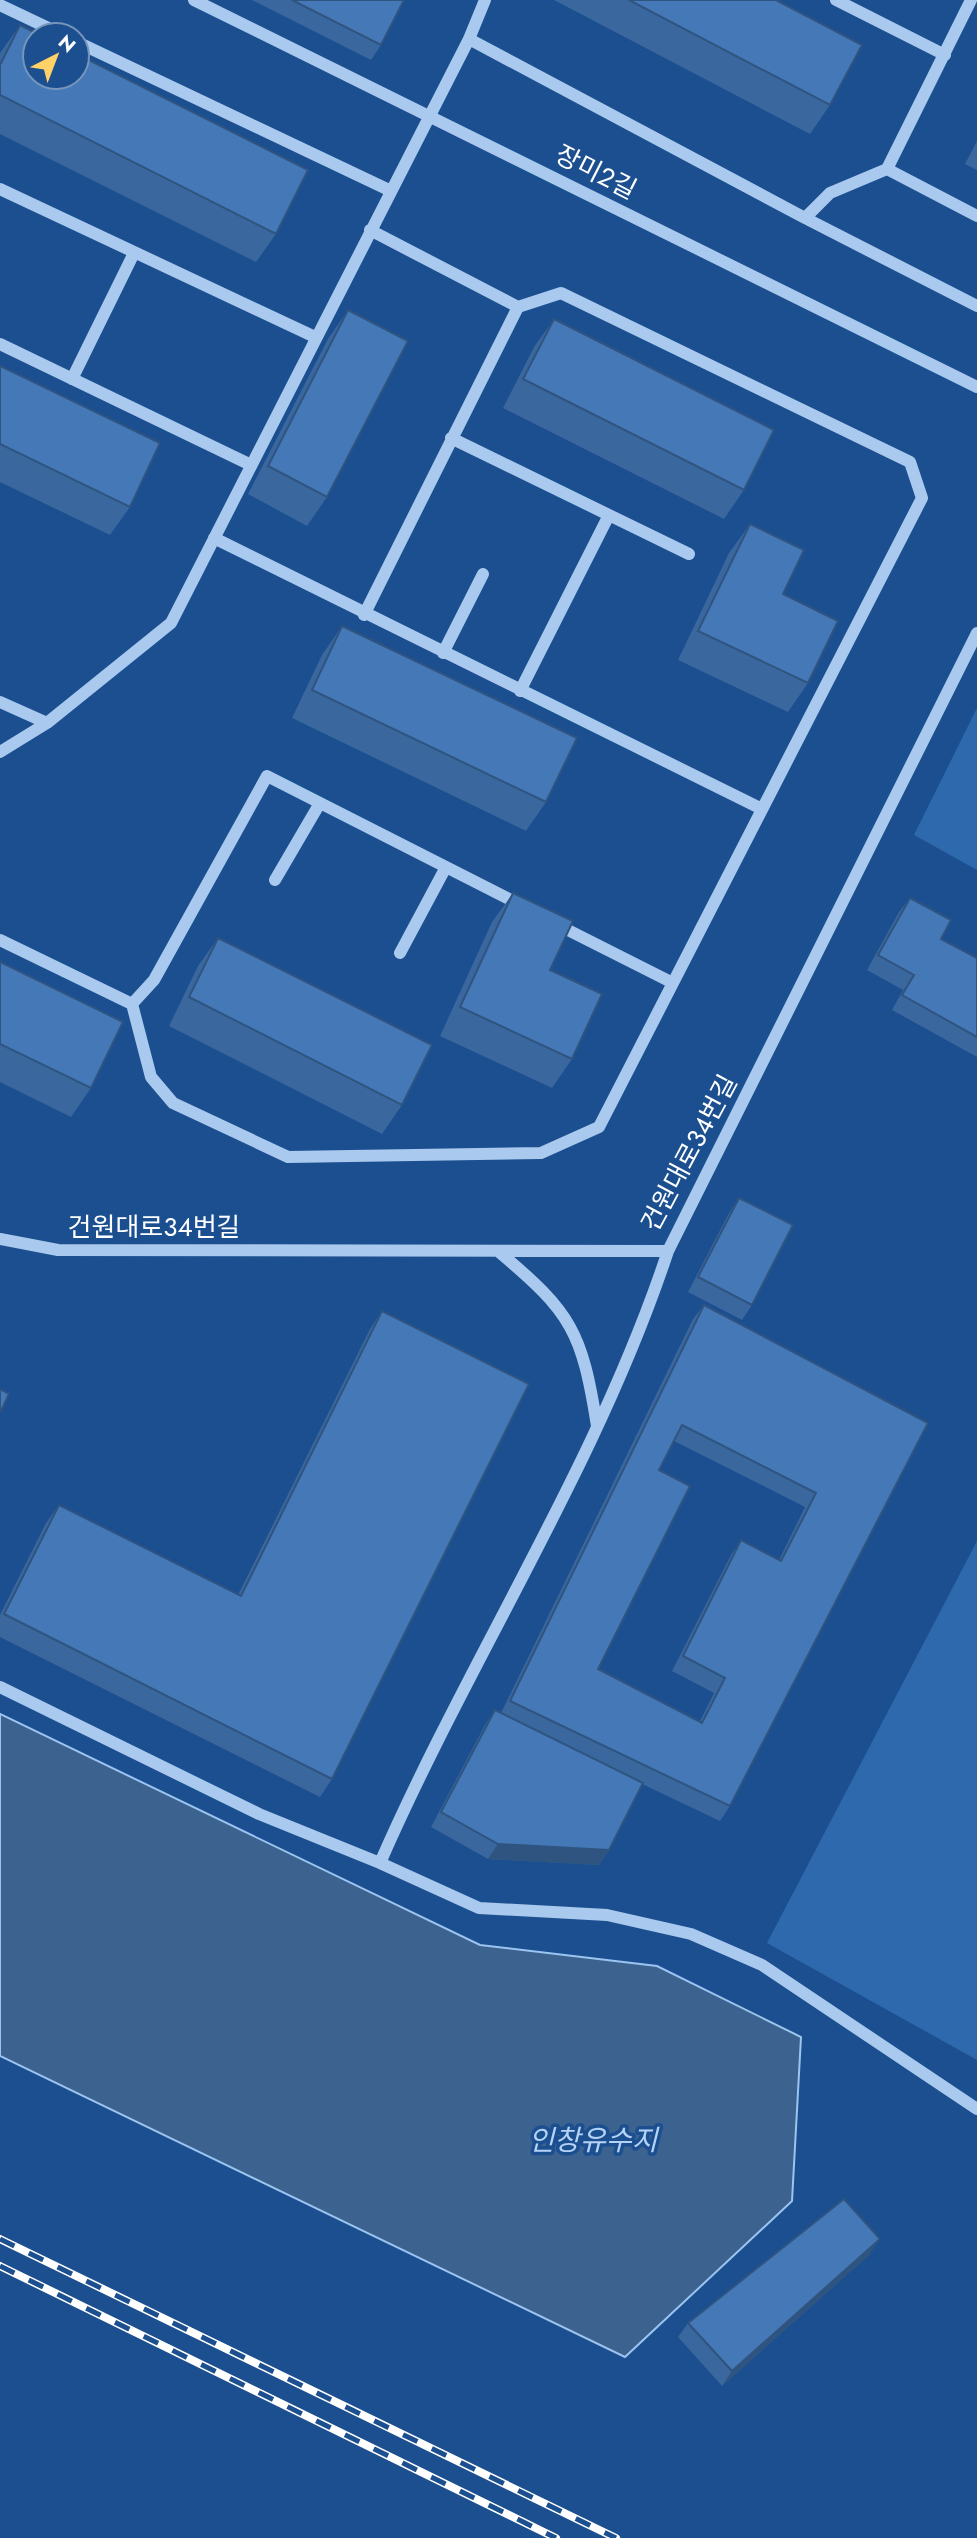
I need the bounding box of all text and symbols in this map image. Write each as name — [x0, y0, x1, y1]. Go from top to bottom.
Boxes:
north arrow — [21, 21, 91, 91]
text: N — [52, 29, 82, 59]
street label: 장미2길 — [549, 135, 643, 209]
street label: 건원대로34번길 — [632, 1068, 746, 1238]
street label: 건원대로34번길 — [68, 1208, 240, 1246]
water label: 인창유수지 — [529, 2120, 660, 2161]

